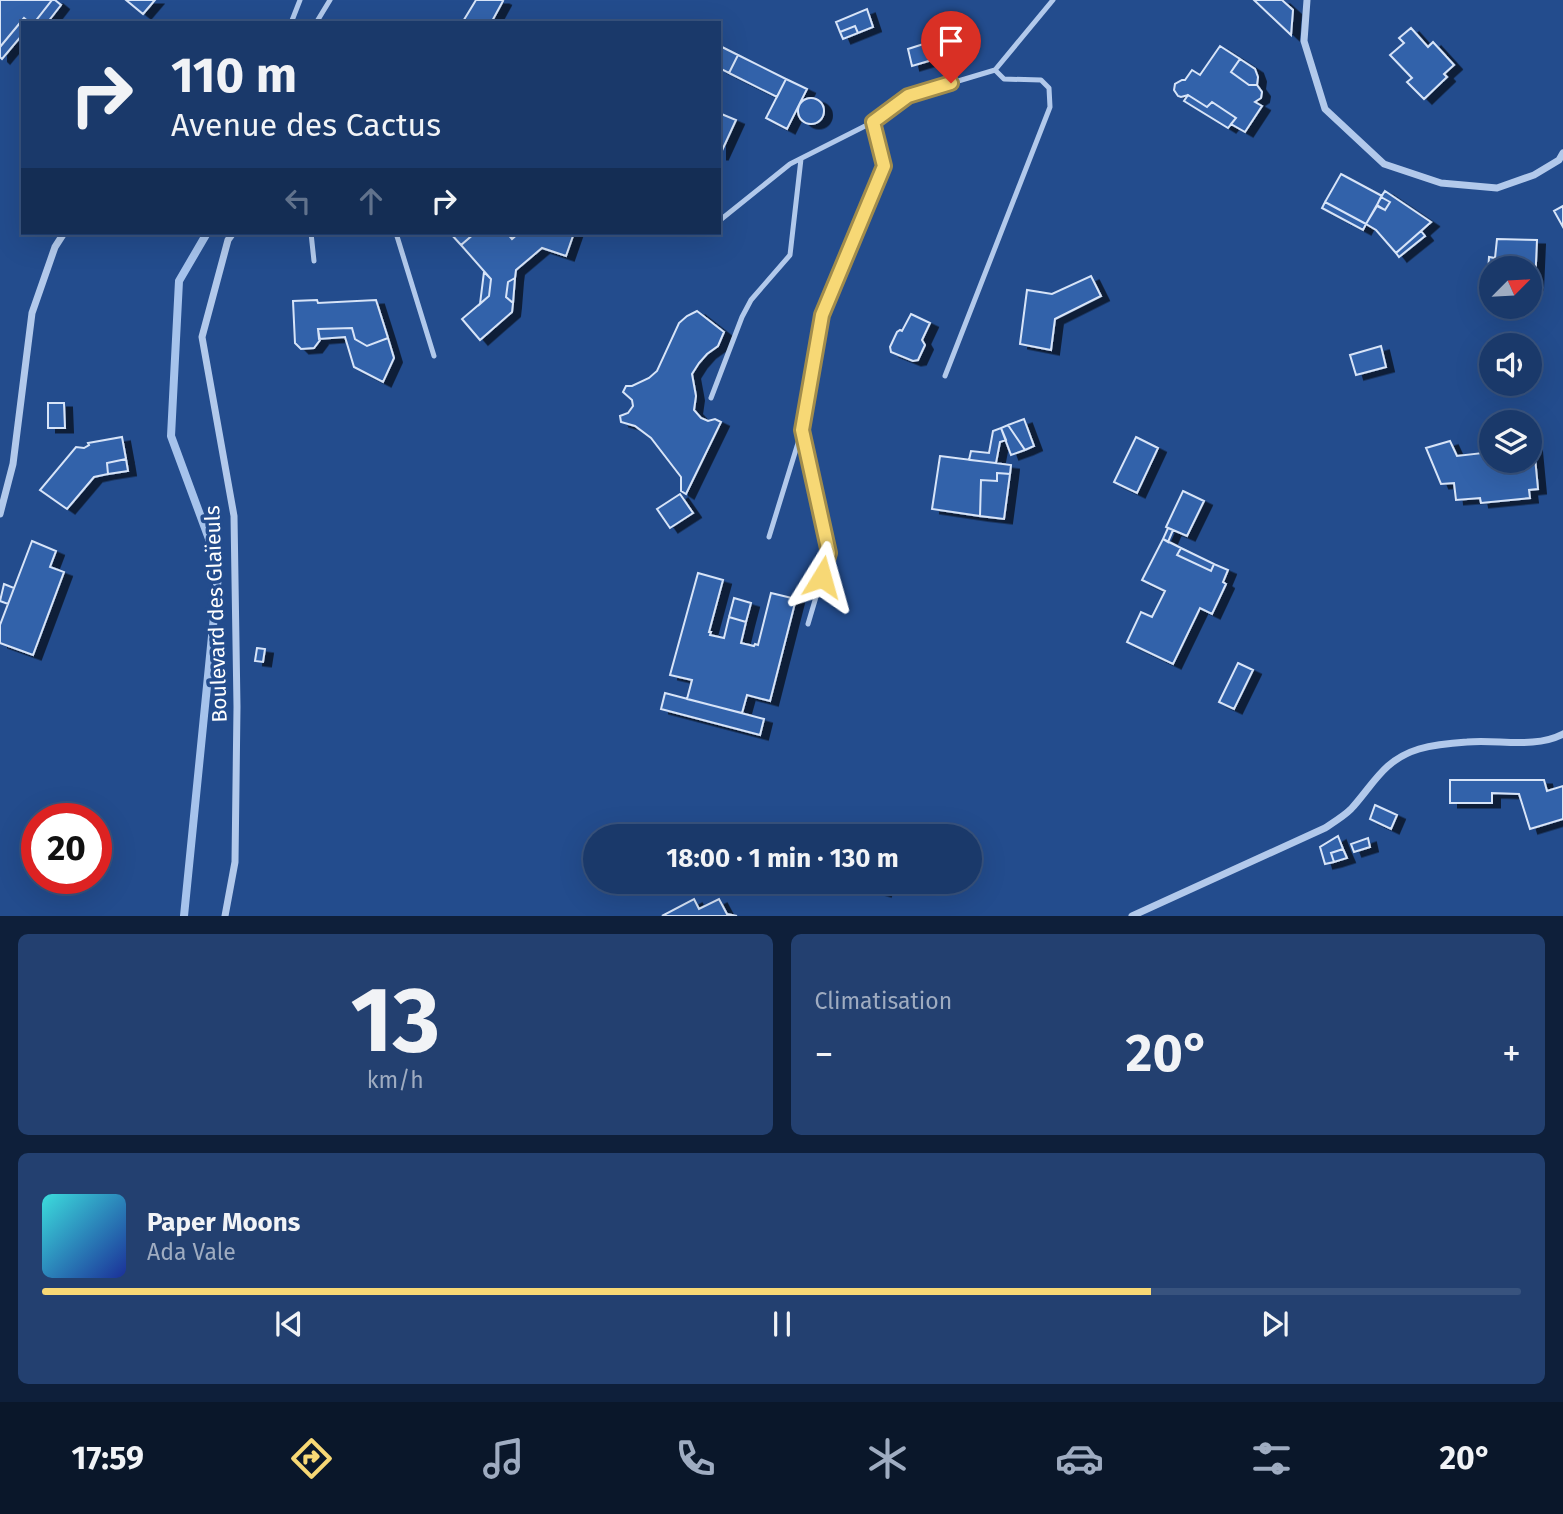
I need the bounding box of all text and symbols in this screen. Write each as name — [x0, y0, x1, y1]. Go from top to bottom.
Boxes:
pin — [921, 11, 981, 83]
icon: arrive — [932, 22, 970, 60]
text: 110 m — [171, 46, 297, 105]
icon: right — [56, 49, 147, 140]
text: Avenue des Cactus — [171, 106, 441, 144]
icon: left — [279, 182, 317, 220]
icon: ahead — [352, 182, 390, 220]
icon: right — [425, 182, 463, 220]
north arrow — [1479, 256, 1542, 318]
map controls — [1479, 256, 1542, 473]
button: sound — [1479, 333, 1542, 396]
button: layers — [1479, 410, 1542, 473]
street label: Boulevard des Glaïeuls — [199, 505, 233, 723]
position arrow — [785, 540, 859, 614]
speed limit sign: 20 — [21, 803, 112, 894]
text: 18:00 · 1 min · 130 m — [666, 843, 899, 874]
text: 13 — [350, 966, 440, 1075]
text: Climatisation — [815, 987, 952, 1015]
text: 20° — [1126, 1022, 1210, 1085]
text: − — [815, 1031, 834, 1077]
text: + — [1502, 1031, 1521, 1077]
text: km/h — [367, 1066, 424, 1094]
text: Paper Moons — [147, 1207, 300, 1238]
text: Ada Vale — [147, 1238, 236, 1266]
icon: previous — [270, 1305, 308, 1343]
icon: pause — [763, 1305, 801, 1343]
icon: next — [1256, 1305, 1294, 1343]
icon: directions — [287, 1434, 336, 1483]
icon: music — [479, 1434, 528, 1483]
icon: phone — [671, 1434, 720, 1483]
icon: climate — [863, 1434, 912, 1483]
icon: car — [1055, 1434, 1104, 1483]
icon: filters — [1247, 1434, 1296, 1483]
text: 17:59 — [72, 1439, 144, 1477]
text: 20° — [1439, 1439, 1491, 1477]

